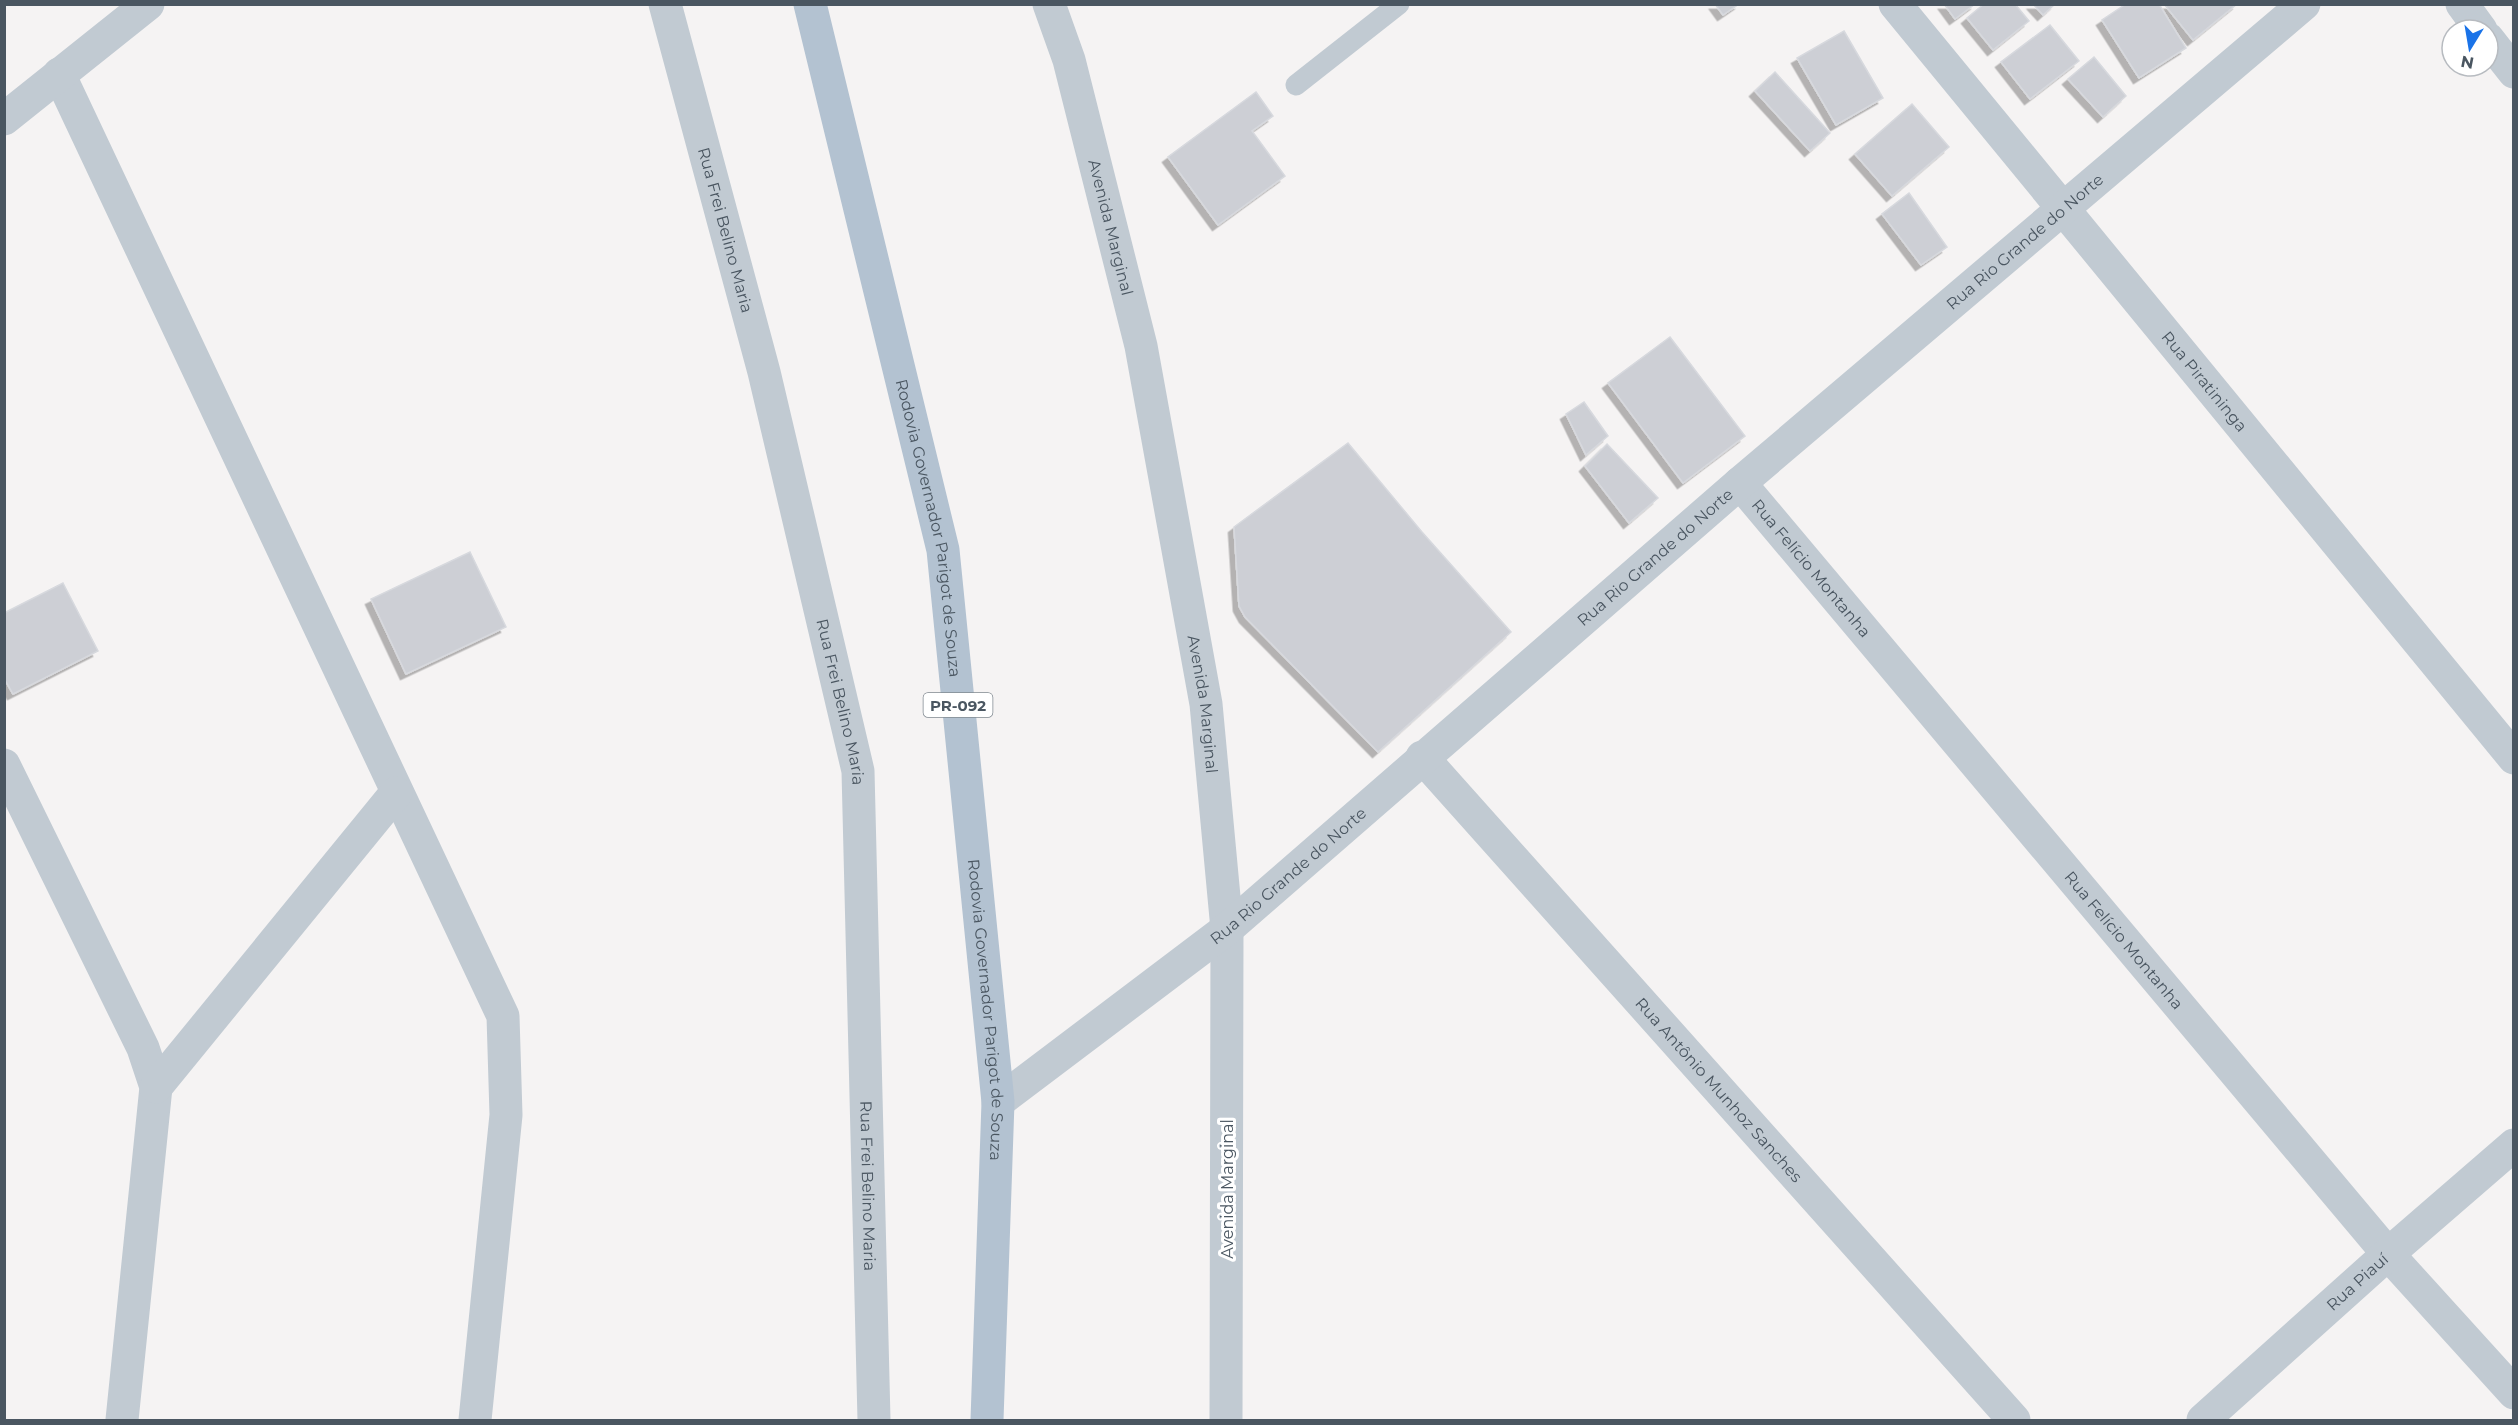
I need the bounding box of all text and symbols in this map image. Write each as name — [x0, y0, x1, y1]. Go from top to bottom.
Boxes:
north arrow — [2440, 18, 2500, 78]
text: N — [2459, 52, 2475, 73]
street label: Rua Frei Belino Maria — [694, 145, 757, 315]
street label: Avenida Marginal — [1085, 157, 1137, 297]
street label: Rua Rio Grande do Norte — [1942, 169, 2107, 313]
street label: Rua Piratininga — [2158, 327, 2251, 435]
street label: Rodovia Governador Parigot de Souza — [892, 377, 965, 678]
street label: Rua Rio Grande do Norte — [1573, 484, 1737, 630]
street label: Rua Felício Montanha — [1748, 495, 1875, 641]
street label: Rua Frei Belino Maria — [813, 617, 868, 786]
street label: Avenida Marginal — [1184, 633, 1222, 774]
road number: PR-092 — [924, 693, 992, 717]
street label: Rua Rio Grande do Norte — [1206, 803, 1370, 948]
street label: Rodovia Governador Parigot de Souza — [964, 858, 1008, 1161]
street label: Rua Felício Montanha — [2061, 867, 2188, 1013]
street label: Rua Antônio Munhoz Sanches — [1632, 993, 1807, 1186]
street label: Rua Frei Belino Maria — [857, 1100, 880, 1271]
street label: Avenida Marginal — [1218, 1119, 1237, 1259]
street label: Rua Piauí — [2322, 1249, 2392, 1314]

